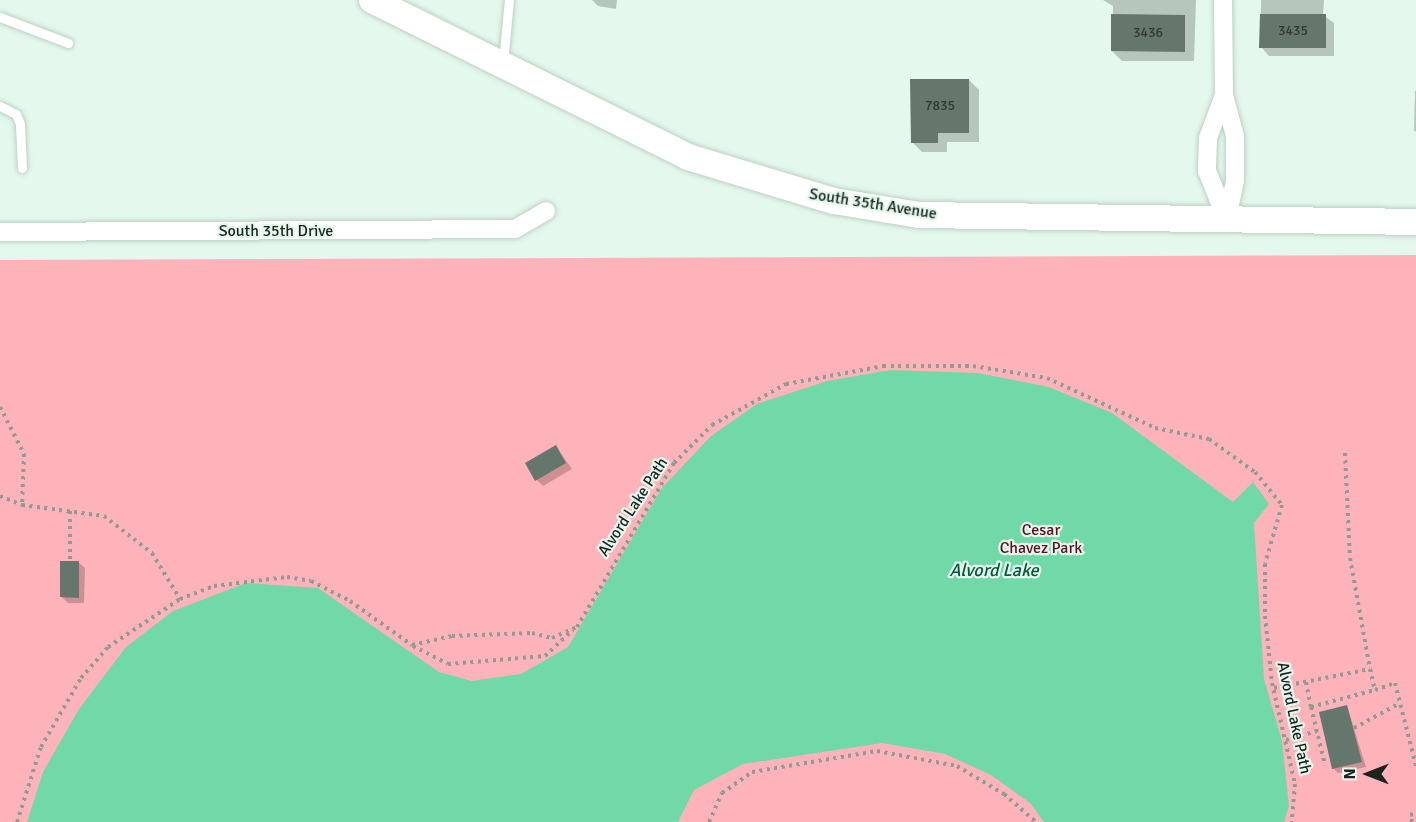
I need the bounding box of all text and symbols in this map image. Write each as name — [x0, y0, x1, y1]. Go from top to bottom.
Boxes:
house number: 3435 — [1278, 23, 1308, 39]
house number: 3436 — [1133, 25, 1163, 41]
house number: 7835 — [925, 98, 955, 114]
street label: South 35th Avenue — [808, 184, 938, 224]
street label: South 35th Drive — [219, 221, 333, 241]
street label: Alvord Lake Path — [594, 454, 672, 560]
park label: Cesar Chavez Park — [1000, 520, 1082, 558]
water label: Alvord Lake — [949, 559, 1039, 581]
street label: Alvord Lake Path — [1273, 660, 1315, 776]
north arrow — [1338, 744, 1398, 804]
text: N — [1340, 768, 1360, 780]

